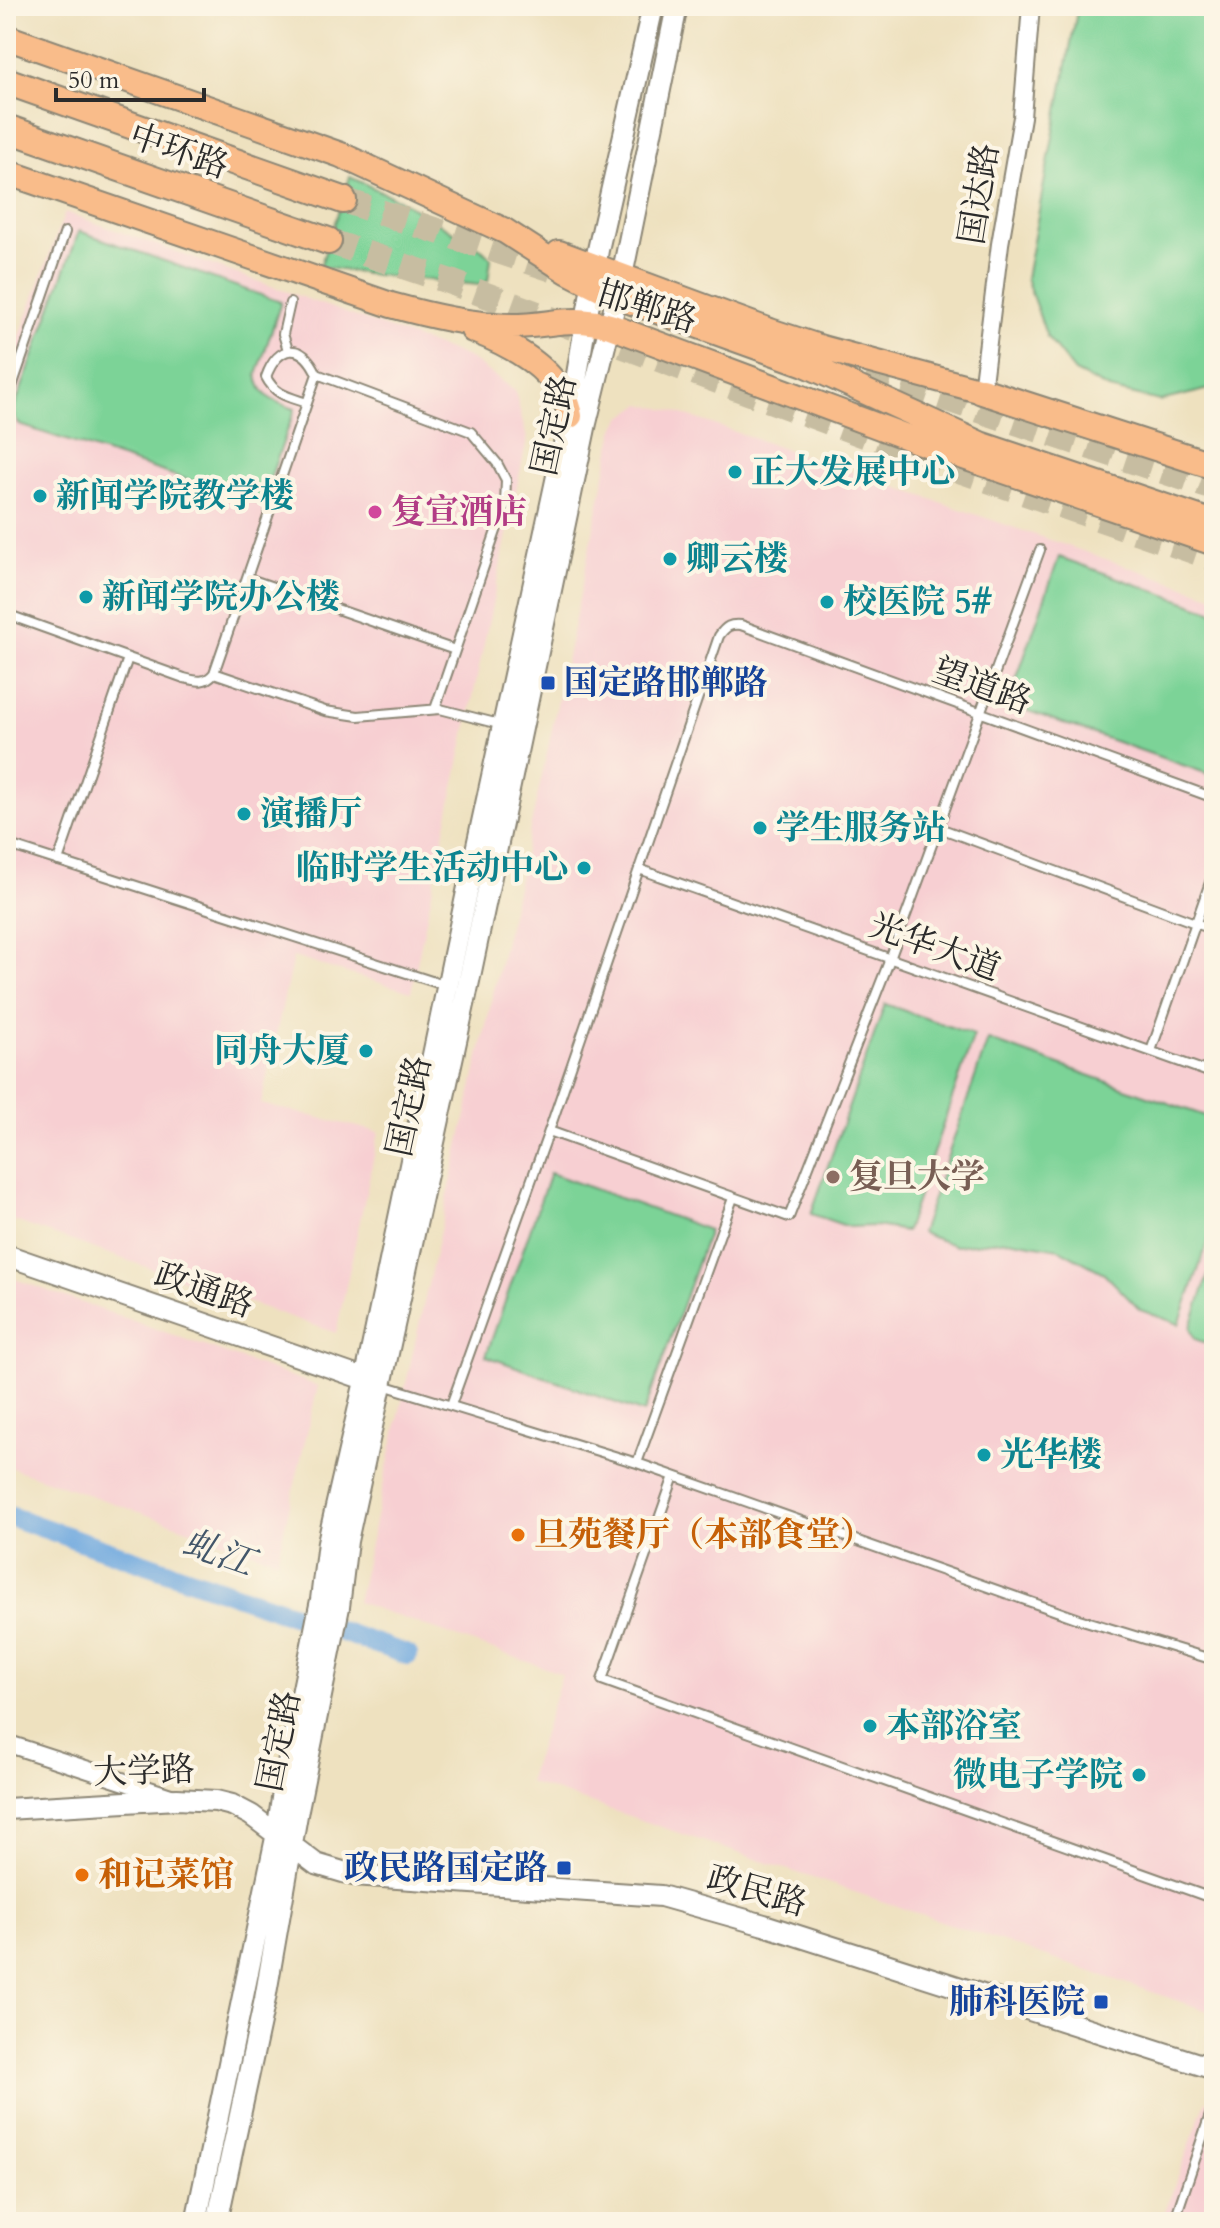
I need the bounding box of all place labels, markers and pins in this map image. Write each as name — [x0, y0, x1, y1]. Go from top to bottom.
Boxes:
place label: 正大发展中心 — [751, 449, 955, 495]
marker: 正大发展中心 — [726, 463, 744, 481]
place label: 新闻学院教学楼 — [56, 473, 294, 519]
marker: 新闻学院教学楼 — [31, 487, 49, 505]
place label: 复宣酒店 — [391, 489, 527, 535]
marker: 复宣酒店 — [366, 503, 384, 521]
place label: 卿云楼 — [686, 536, 788, 582]
marker: 卿云楼 — [661, 550, 679, 568]
place label: 新闻学院办公楼 — [102, 574, 340, 620]
place label: 校医院 5# — [843, 579, 993, 625]
marker: 新闻学院办公楼 — [77, 588, 95, 606]
marker: 校医院 5# — [818, 593, 836, 611]
place label: 国定路邯郸路 — [564, 660, 768, 706]
marker: 国定路邯郸路 — [539, 674, 557, 692]
place label: 演播厅 — [260, 791, 362, 837]
marker: 演播厅 — [235, 805, 253, 823]
place label: 学生服务站 — [776, 805, 946, 851]
marker: 学生服务站 — [751, 819, 769, 837]
place label: 临时学生活动中心 — [296, 845, 568, 891]
marker: 临时学生活动中心 — [575, 859, 593, 877]
place label: 同舟大厦 — [214, 1028, 350, 1074]
marker: 同舟大厦 — [357, 1042, 375, 1060]
place label: 复旦大学 — [849, 1154, 985, 1200]
marker: 复旦大学 — [824, 1168, 842, 1186]
place label: 光华楼 — [1000, 1432, 1102, 1478]
marker: 光华楼 — [975, 1446, 993, 1464]
place label: 旦苑餐厅（本部食堂） — [534, 1512, 874, 1558]
marker: 旦苑餐厅（本部食堂） — [509, 1526, 527, 1544]
place label: 本部浴室 — [886, 1703, 1022, 1749]
marker: 本部浴室 — [861, 1717, 879, 1735]
place label: 微电子学院 — [953, 1752, 1123, 1798]
marker: 微电子学院 — [1130, 1766, 1148, 1784]
place label: 政民路国定路 — [344, 1845, 548, 1891]
place label: 和记菜馆 — [98, 1852, 234, 1898]
marker: 政民路国定路 — [555, 1859, 573, 1877]
marker: 和记菜馆 — [73, 1866, 91, 1884]
place label: 肺科医院 — [949, 1979, 1085, 2025]
marker: 肺科医院 — [1092, 1993, 1110, 2011]

